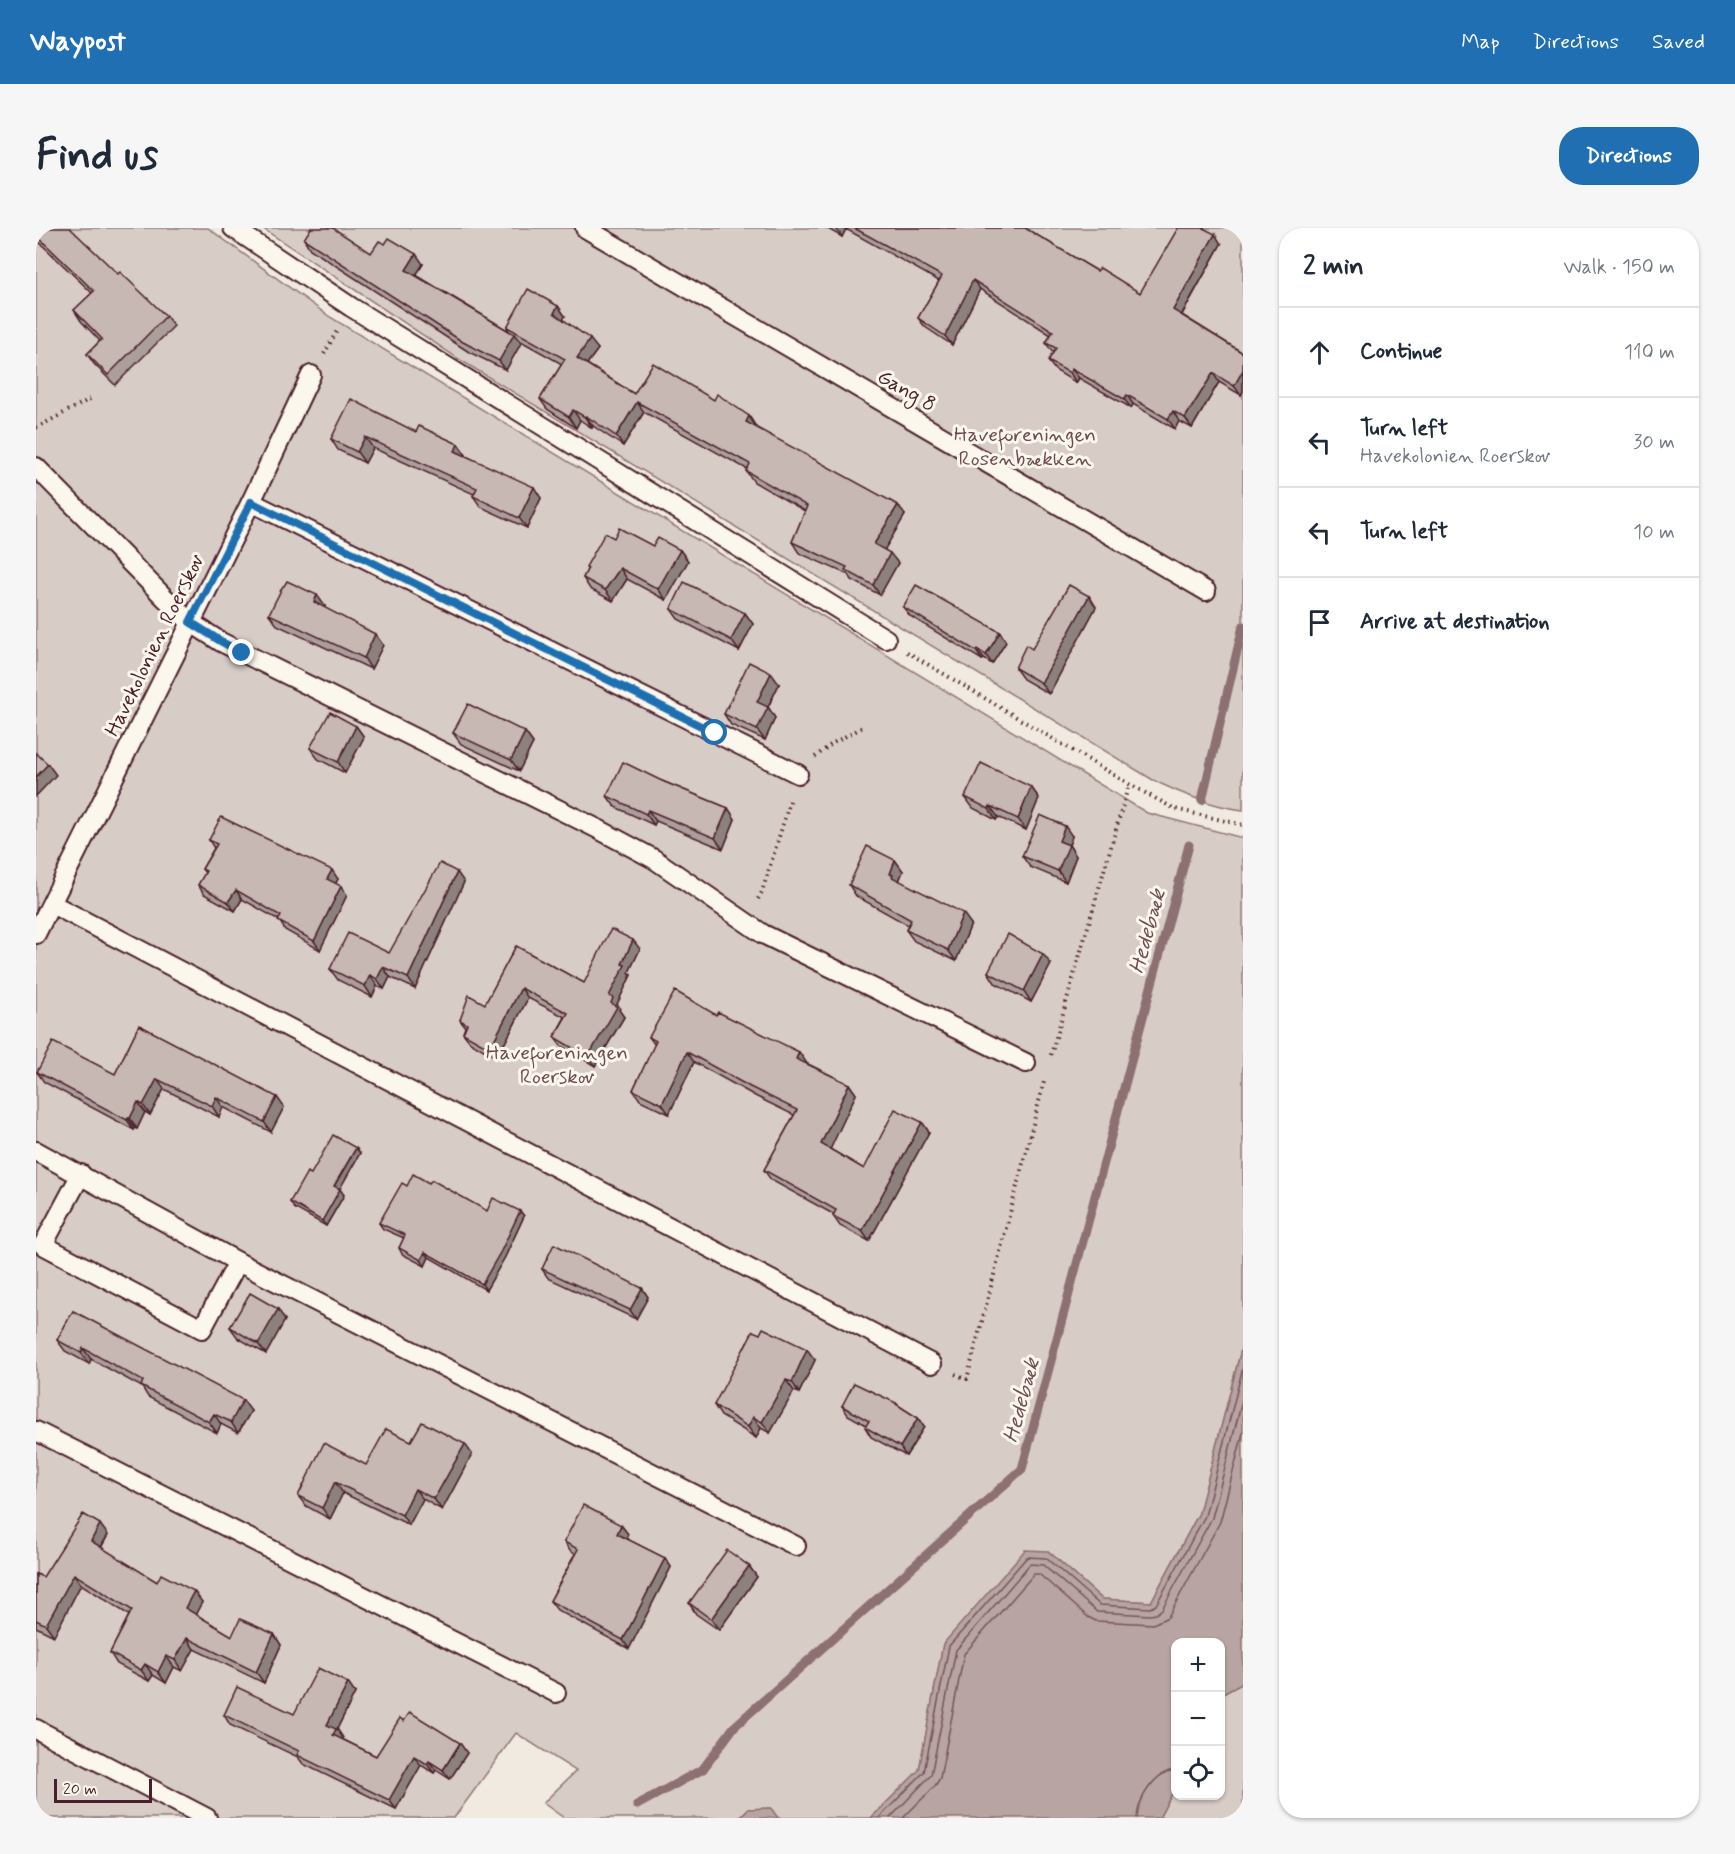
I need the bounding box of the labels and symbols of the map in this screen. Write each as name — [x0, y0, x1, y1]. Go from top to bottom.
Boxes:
street label: Gang 8 — [872, 363, 941, 420]
park label: Haveforeningen Rosenbækken — [954, 421, 1096, 473]
street label: Havekolonien Roerskov — [99, 550, 211, 741]
route end — [228, 639, 254, 665]
route start — [701, 719, 727, 745]
water label: Hedebæk — [1123, 884, 1173, 977]
park label: Haveforeningen Roerskov — [486, 1039, 628, 1091]
water label: Hedebæk — [997, 1353, 1047, 1446]
scale bar — [54, 1776, 152, 1804]

